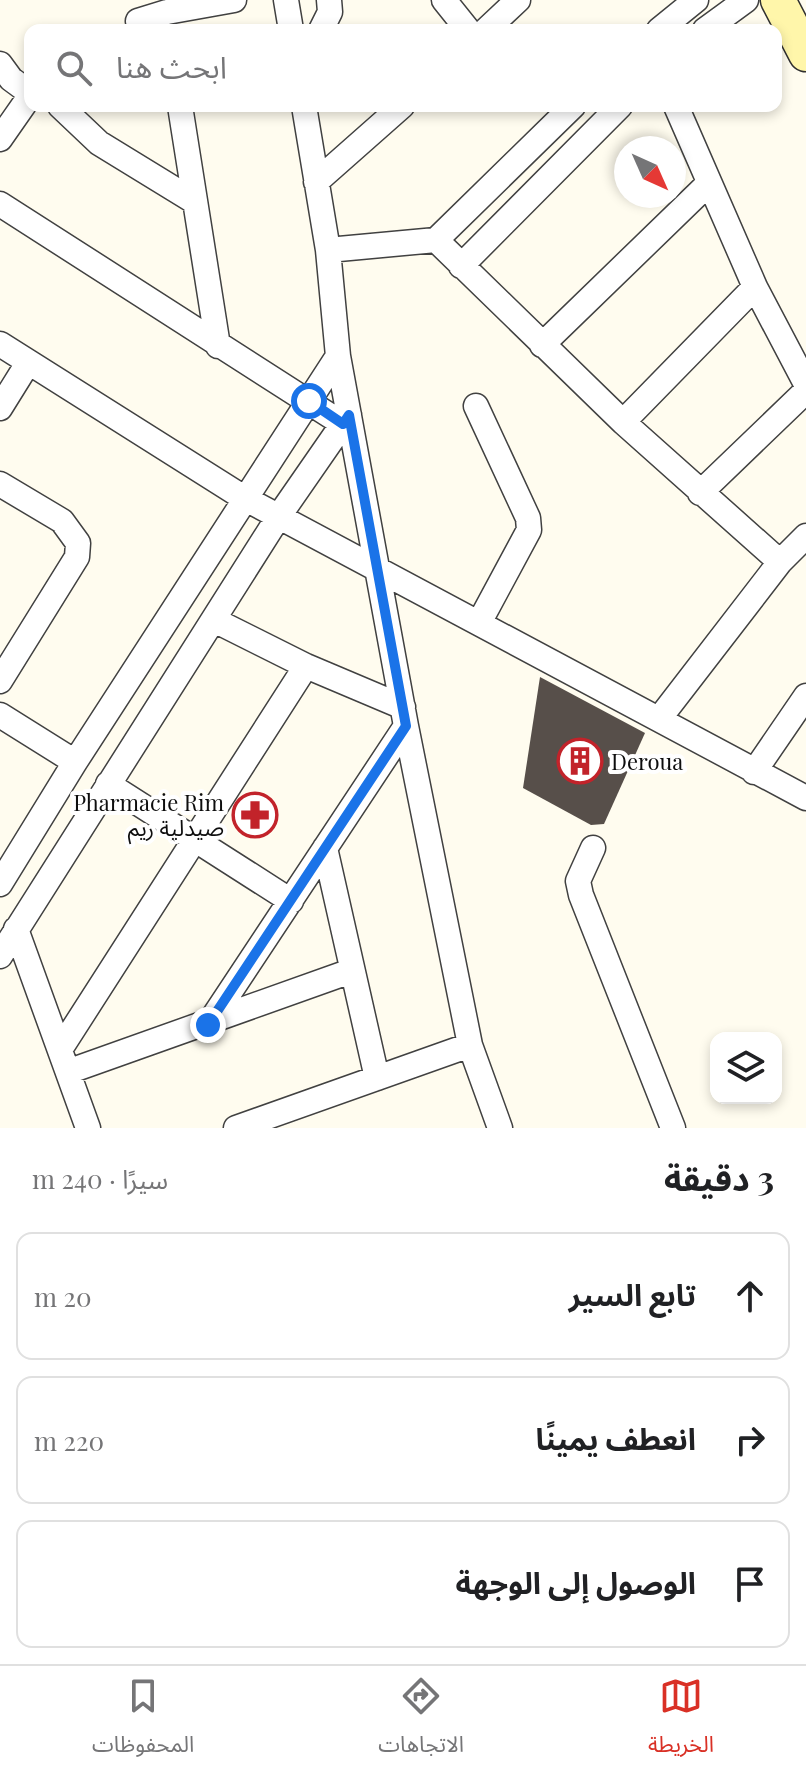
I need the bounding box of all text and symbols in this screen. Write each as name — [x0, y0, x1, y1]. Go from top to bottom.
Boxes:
search box — [24, 24, 782, 112]
icon: search — [52, 46, 96, 90]
text: ابحث هنا — [116, 46, 227, 86]
north arrow — [614, 136, 686, 208]
route start — [291, 383, 327, 419]
building icon: Deroua — [556, 737, 604, 785]
place label: Deroua — [611, 746, 683, 776]
place label: Pharmacie Rim صيدلية ريم — [73, 787, 224, 845]
pharmacy icon: Pharmacie Rim صيدلية ريم — [231, 791, 279, 839]
route end — [190, 1007, 226, 1043]
map controls — [710, 1032, 782, 1104]
button: layers — [710, 1032, 782, 1104]
text: 3 دقيقة — [664, 1154, 774, 1200]
text: سيرًا · 240 m — [32, 1161, 168, 1196]
text: تابع السير — [569, 1274, 696, 1314]
icon: ahead — [728, 1274, 772, 1318]
text: 20 m — [34, 1279, 92, 1314]
text: انعطف يمينًا — [536, 1418, 696, 1458]
icon: right — [728, 1418, 772, 1462]
text: 220 m — [34, 1423, 104, 1458]
text: الوصول إلى الوجهة — [455, 1562, 696, 1602]
icon: arrive — [728, 1562, 772, 1606]
tab: المحفوظات — [92, 1674, 194, 1768]
tab: الاتجاهات — [378, 1674, 464, 1768]
tab: الخريطة — [648, 1674, 714, 1768]

